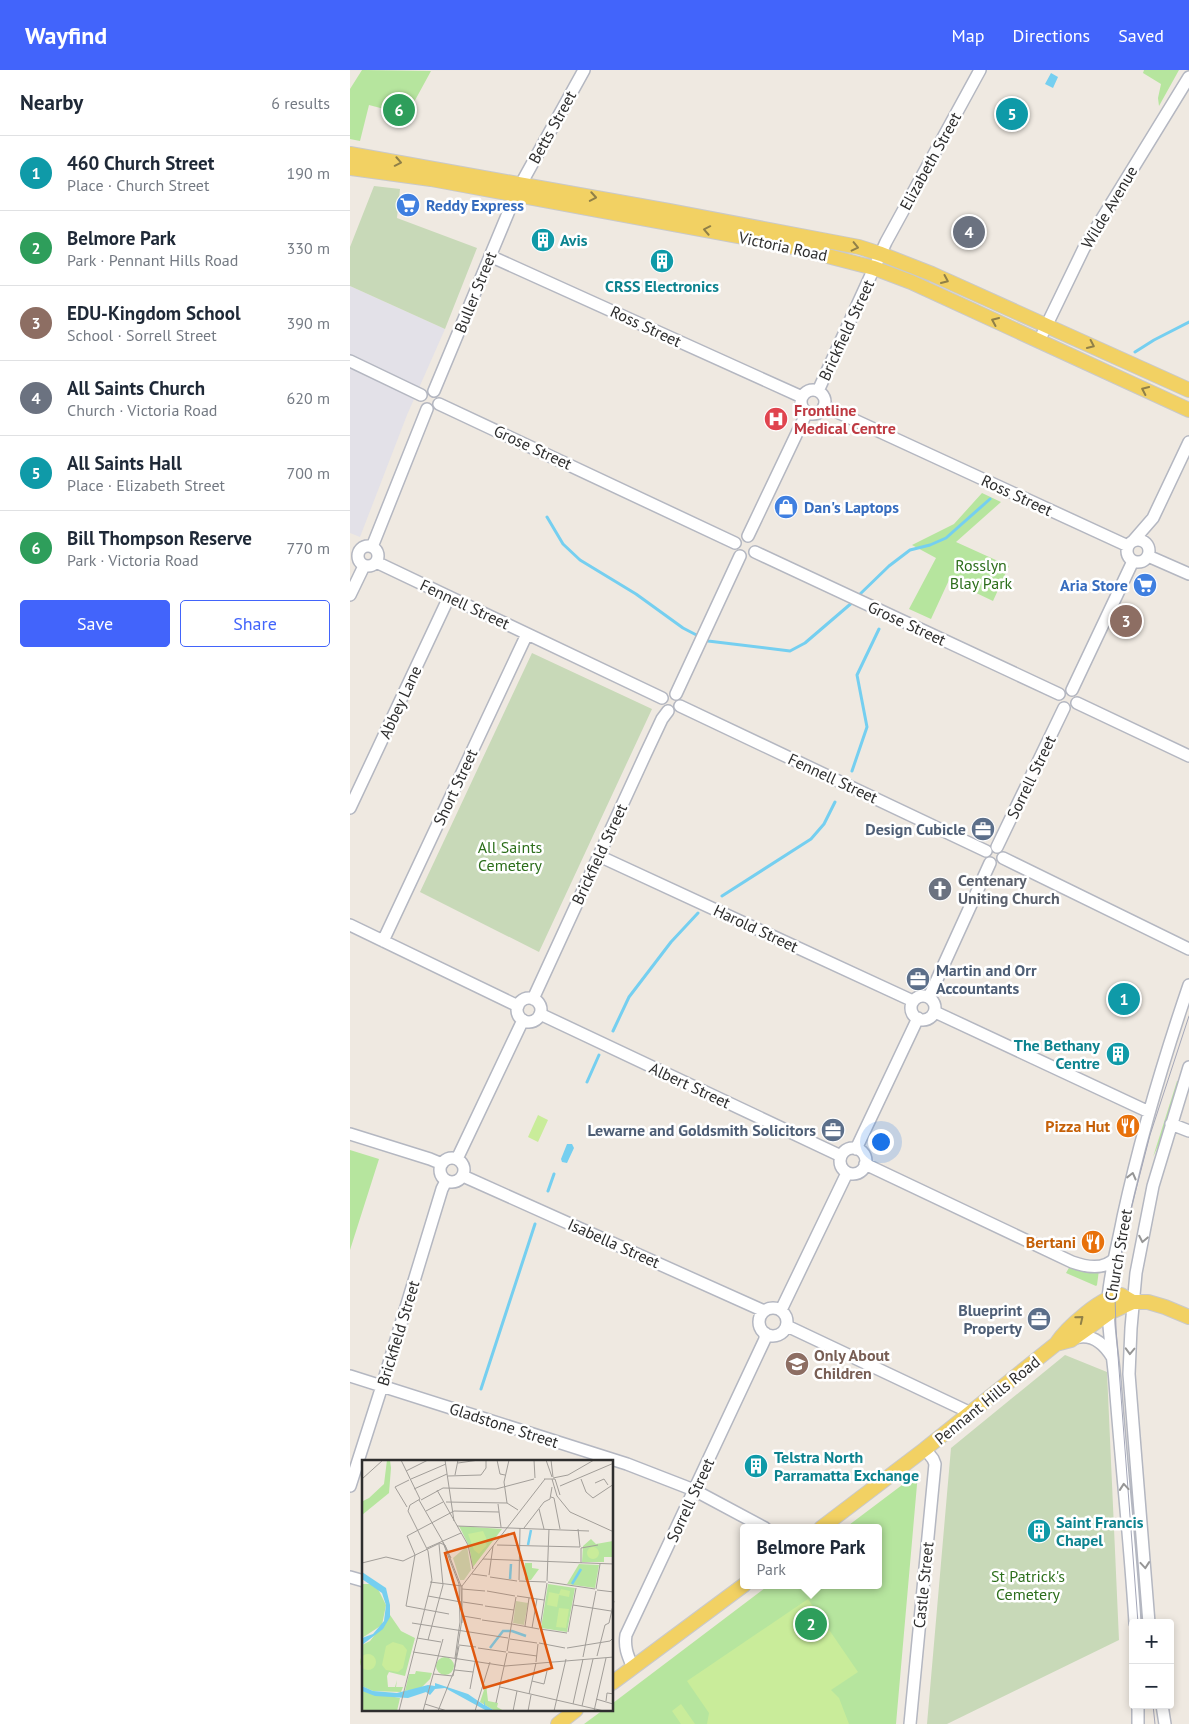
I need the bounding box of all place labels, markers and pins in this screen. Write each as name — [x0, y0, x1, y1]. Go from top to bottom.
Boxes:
pin: 6 — [383, 91, 415, 129]
pin: 5 — [996, 95, 1028, 133]
supermarket icon: Reddy Express — [395, 192, 421, 218]
place label: Reddy Express — [426, 195, 524, 215]
pin: 4 — [953, 213, 985, 251]
building icon: Avis — [530, 227, 556, 253]
place label: Avis — [560, 230, 588, 250]
building icon: CRSS Electronics — [649, 248, 675, 274]
place label: CRSS Electronics — [605, 276, 719, 296]
place label: Frontline Medical Centre — [794, 400, 896, 438]
hospital icon: Frontline Medical Centre — [763, 406, 789, 432]
shop icon: Dan's Laptops — [773, 494, 799, 520]
place label: Dan's Laptops — [804, 497, 899, 517]
supermarket icon: Aria Store — [1132, 572, 1158, 598]
place label: Aria Store — [1060, 575, 1128, 595]
pin: 3 — [1110, 602, 1142, 640]
office icon: Design Cubicle — [970, 816, 996, 842]
place label: Design Cubicle — [865, 819, 966, 839]
place label: Centenary Uniting Church — [958, 870, 1060, 908]
church icon: Centenary Uniting Church — [927, 876, 953, 902]
place label: Martin and Orr Accountants — [936, 960, 1037, 998]
office icon: Martin and Orr Accountants — [905, 966, 931, 992]
pin: 1 — [1108, 980, 1140, 1018]
place label: The Bethany Centre — [1014, 1035, 1100, 1073]
building icon: The Bethany Centre — [1105, 1041, 1131, 1067]
restaurant icon: Pizza Hut — [1115, 1113, 1141, 1139]
place label: Pizza Hut — [1045, 1116, 1110, 1136]
office icon: Lewarne and Goldsmith Solicitors — [820, 1117, 846, 1143]
place label: Lewarne and Goldsmith Solicitors — [587, 1120, 816, 1140]
restaurant icon: Bertani — [1080, 1229, 1106, 1255]
place label: Bertani — [1026, 1232, 1076, 1252]
place label: Blueprint Property — [958, 1300, 1022, 1338]
office icon: Blueprint Property — [1026, 1306, 1052, 1332]
place label: Only About Children — [814, 1345, 890, 1383]
school or university icon: Only About Children — [784, 1351, 810, 1377]
place label: Telstra North Parramatta Exchange — [774, 1447, 919, 1485]
building icon: Telstra North Parramatta Exchange — [743, 1453, 769, 1479]
place label: Saint Francis Chapel — [1056, 1512, 1144, 1550]
building icon: Saint Francis Chapel — [1026, 1518, 1052, 1544]
pin: 2 — [795, 1605, 827, 1643]

